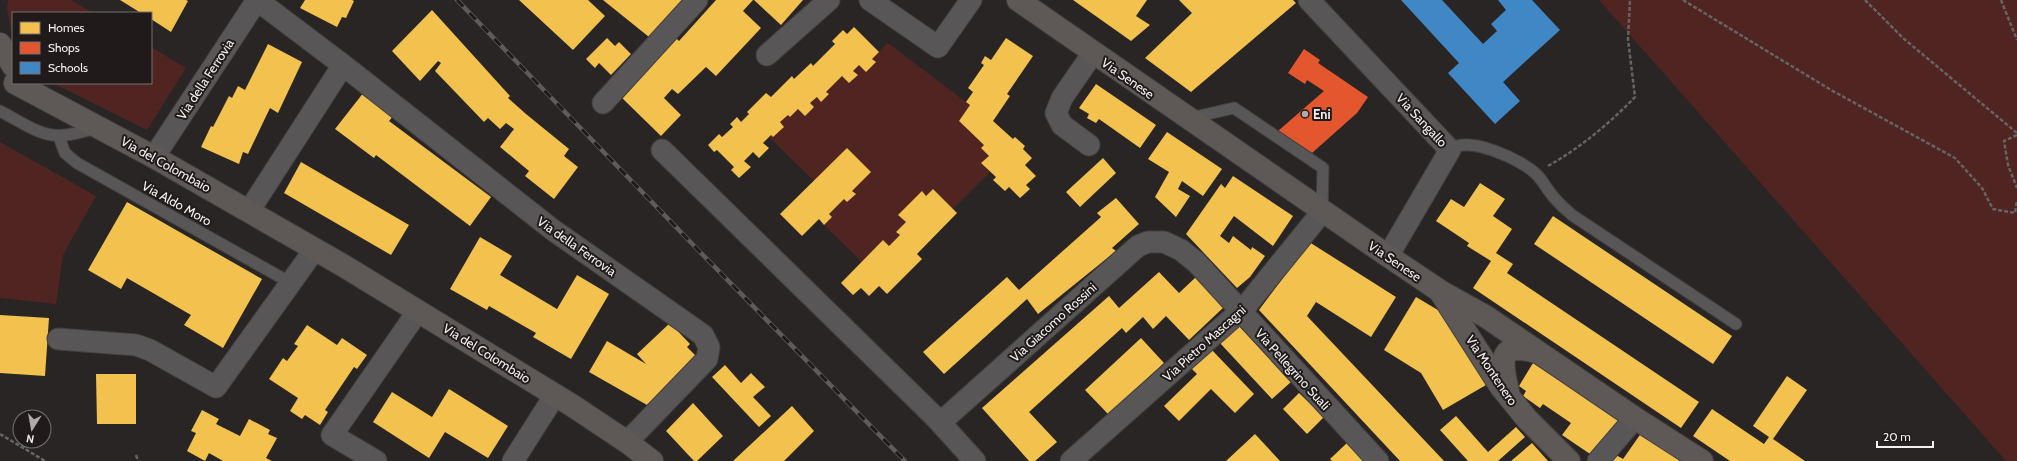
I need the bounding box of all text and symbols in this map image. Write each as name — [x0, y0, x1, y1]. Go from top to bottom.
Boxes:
legend — [12, 12, 152, 84]
text: Homes — [48, 20, 85, 35]
street label: Via della Ferrovia — [173, 35, 237, 122]
text: Shops — [48, 40, 80, 55]
street label: Via Senese — [1099, 54, 1158, 102]
text: Schools — [48, 60, 88, 75]
street label: Via Sangallo — [1393, 90, 1451, 150]
place label: Eni — [1313, 106, 1331, 122]
marker: Eni — [1300, 109, 1310, 119]
street label: Via del Colombaio — [118, 133, 214, 195]
street label: Via Aldo Moro — [139, 177, 215, 229]
street label: Via della Ferrovia — [534, 213, 620, 280]
street label: Via Senese — [1365, 237, 1425, 285]
street label: Via Giacomo Rossini — [1006, 279, 1100, 365]
street label: Via Pietro Mascagni — [1159, 301, 1249, 385]
street label: Via del Colombaio — [440, 320, 534, 386]
street label: Via Pellegrino Suali — [1252, 325, 1334, 413]
street label: Via Montenero — [1463, 332, 1521, 408]
north arrow — [12, 409, 52, 449]
scale bar — [1877, 423, 1933, 449]
text: 20 m — [1883, 429, 1911, 444]
text: N — [25, 431, 35, 446]

